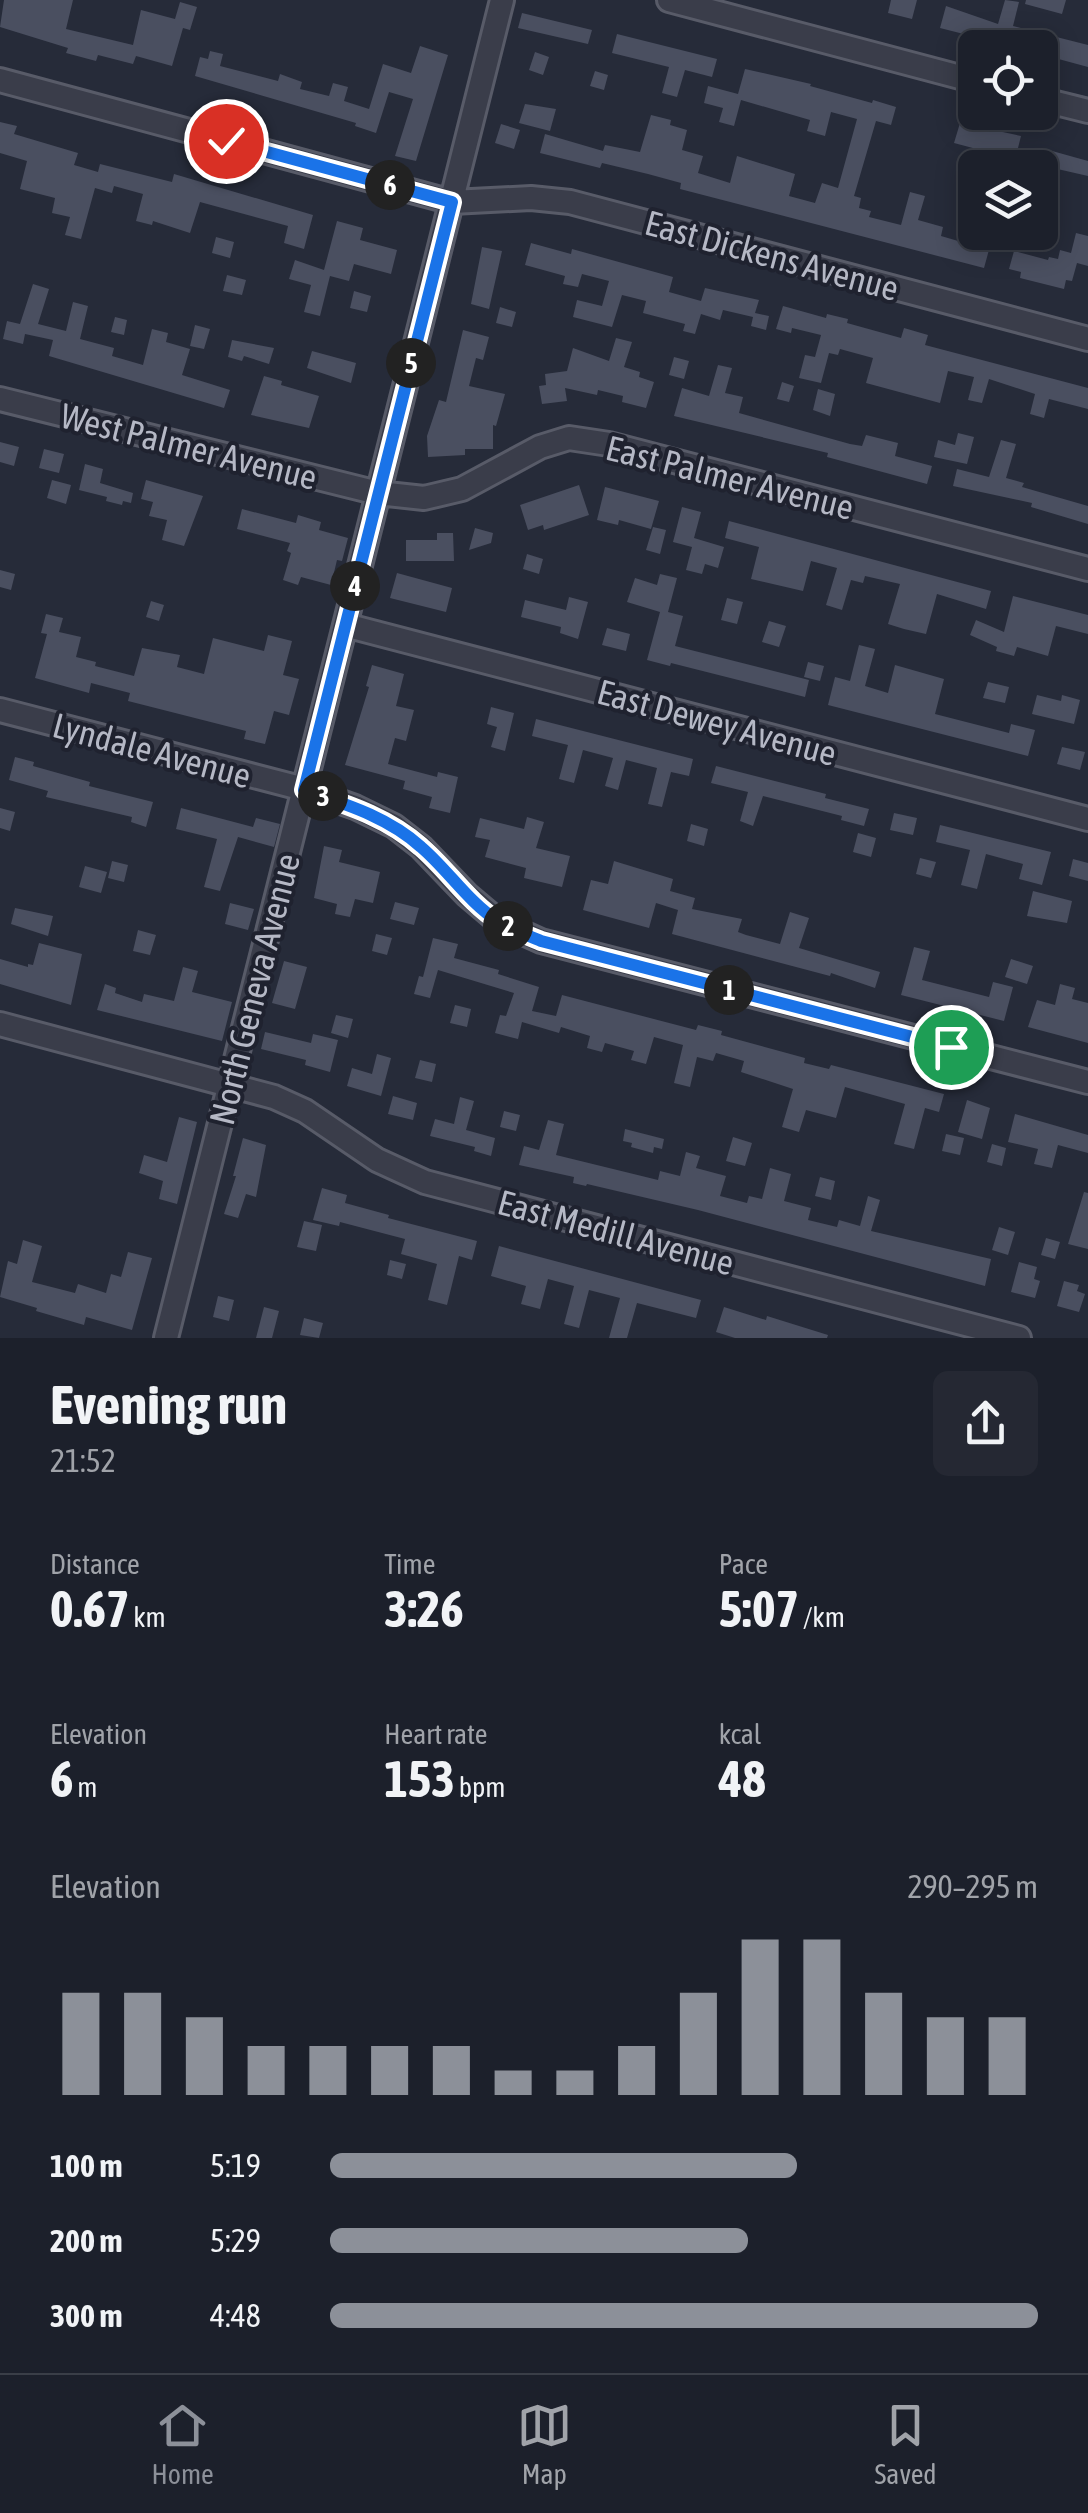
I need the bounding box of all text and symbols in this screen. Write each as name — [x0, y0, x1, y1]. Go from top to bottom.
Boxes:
map controls — [958, 30, 1058, 250]
button: locate — [958, 30, 1058, 130]
pin — [184, 99, 269, 184]
icon: check — [199, 114, 254, 169]
button: layers — [958, 150, 1058, 250]
pin: 6 — [365, 160, 415, 210]
text: 6 — [383, 169, 397, 201]
street label: East Dickens Avenue — [641, 202, 903, 308]
pin: 5 — [386, 338, 436, 388]
text: 5 — [404, 347, 418, 379]
street label: West Palmer Avenue — [57, 395, 321, 497]
street label: East Palmer Avenue — [602, 427, 858, 527]
pin: 4 — [330, 561, 380, 611]
text: 4 — [348, 570, 362, 602]
street label: East Dewey Avenue — [593, 671, 841, 773]
street label: Lyndale Avenue — [49, 704, 255, 796]
pin: 3 — [298, 771, 348, 821]
text: 3 — [316, 780, 330, 812]
street label: North Geneva Avenue — [201, 849, 307, 1129]
pin: 2 — [483, 901, 533, 951]
text: 2 — [501, 910, 515, 942]
pin: 1 — [704, 965, 754, 1015]
text: 1 — [722, 974, 736, 1006]
pin — [909, 1005, 994, 1090]
icon: arrive — [924, 1020, 979, 1075]
street label: East Medill Avenue — [494, 1181, 738, 1283]
button: share — [933, 1371, 1038, 1476]
text: Evening run — [50, 1373, 287, 1436]
text: 21:52 — [50, 1442, 116, 1479]
text: Distance — [50, 1548, 140, 1580]
text: Time — [384, 1548, 435, 1580]
text: Pace — [719, 1548, 768, 1580]
text: 0.67 — [50, 1580, 129, 1638]
text: 3:26 — [384, 1580, 464, 1638]
text: 5:07 — [719, 1580, 799, 1638]
text: km — [129, 1601, 166, 1633]
text: /km — [799, 1601, 845, 1633]
text: Elevation — [50, 1718, 147, 1750]
text: Heart rate — [384, 1718, 487, 1750]
text: kcal — [719, 1718, 761, 1750]
text: 6 — [50, 1750, 74, 1808]
text: 153 — [384, 1750, 455, 1808]
text: 48 — [719, 1750, 766, 1808]
text: m — [74, 1771, 98, 1803]
text: bpm — [455, 1771, 505, 1803]
text: Elevation — [50, 1868, 161, 1905]
text: 290–295 m — [908, 1868, 1038, 1905]
text: 100 m — [50, 2147, 123, 2184]
text: 5:19 — [210, 2147, 261, 2184]
text: 200 m — [50, 2222, 123, 2259]
text: 5:29 — [210, 2222, 261, 2259]
text: 300 m — [50, 2297, 123, 2334]
text: 4:48 — [210, 2297, 261, 2334]
tab: Home — [151, 2398, 214, 2490]
tab: Map — [517, 2398, 572, 2490]
tab: Saved — [875, 2398, 937, 2490]

